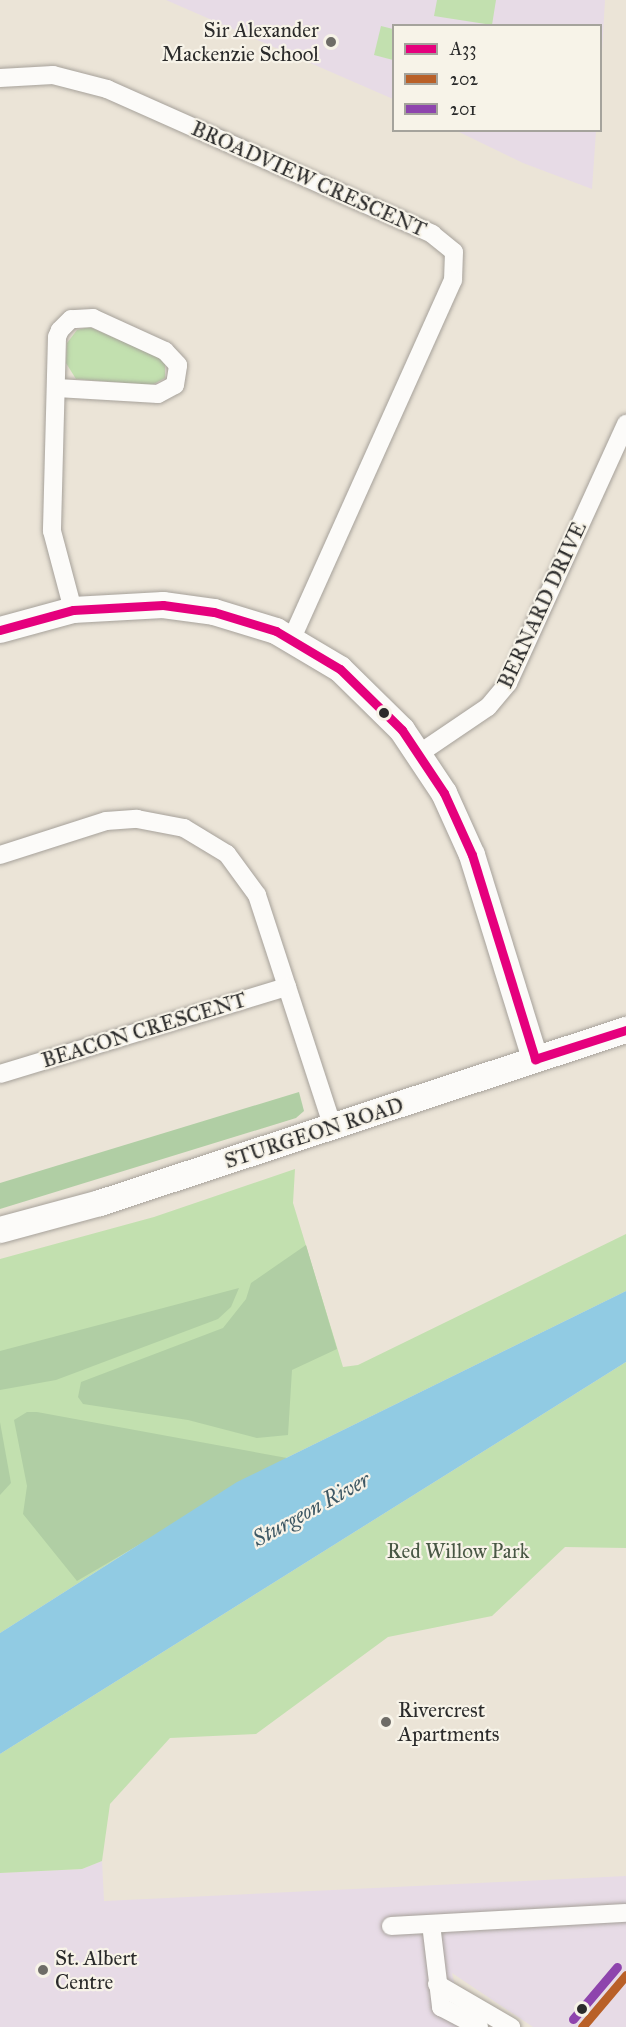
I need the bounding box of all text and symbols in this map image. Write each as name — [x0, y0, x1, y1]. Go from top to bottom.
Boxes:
place label: Sir Alexander Mackenzie School — [162, 17, 319, 67]
legend — [392, 24, 602, 132]
marker: Sir Alexander Mackenzie School — [324, 35, 338, 49]
text: A33 — [450, 38, 477, 60]
text: 202 — [450, 68, 478, 90]
text: 201 — [450, 98, 476, 120]
street label: BROADVIEW CRESCENT — [188, 116, 430, 242]
street label: BERNARD DRIVE — [492, 518, 592, 692]
unlabelled marker — [378, 707, 390, 719]
street label: BEACON CRESCENT — [39, 987, 249, 1073]
street label: STURGEON ROAD — [221, 1092, 407, 1174]
water label: Sturgeon River — [248, 1466, 374, 1552]
park label: Red Willow Park — [387, 1538, 529, 1564]
place label: Rivercrest Apartments — [398, 1697, 500, 1747]
marker: Rivercrest Apartments — [379, 1715, 393, 1729]
place label: St. Albert Centre — [55, 1945, 137, 1995]
marker: St. Albert Centre — [36, 1963, 50, 1977]
unlabelled marker — [576, 2003, 588, 2015]

